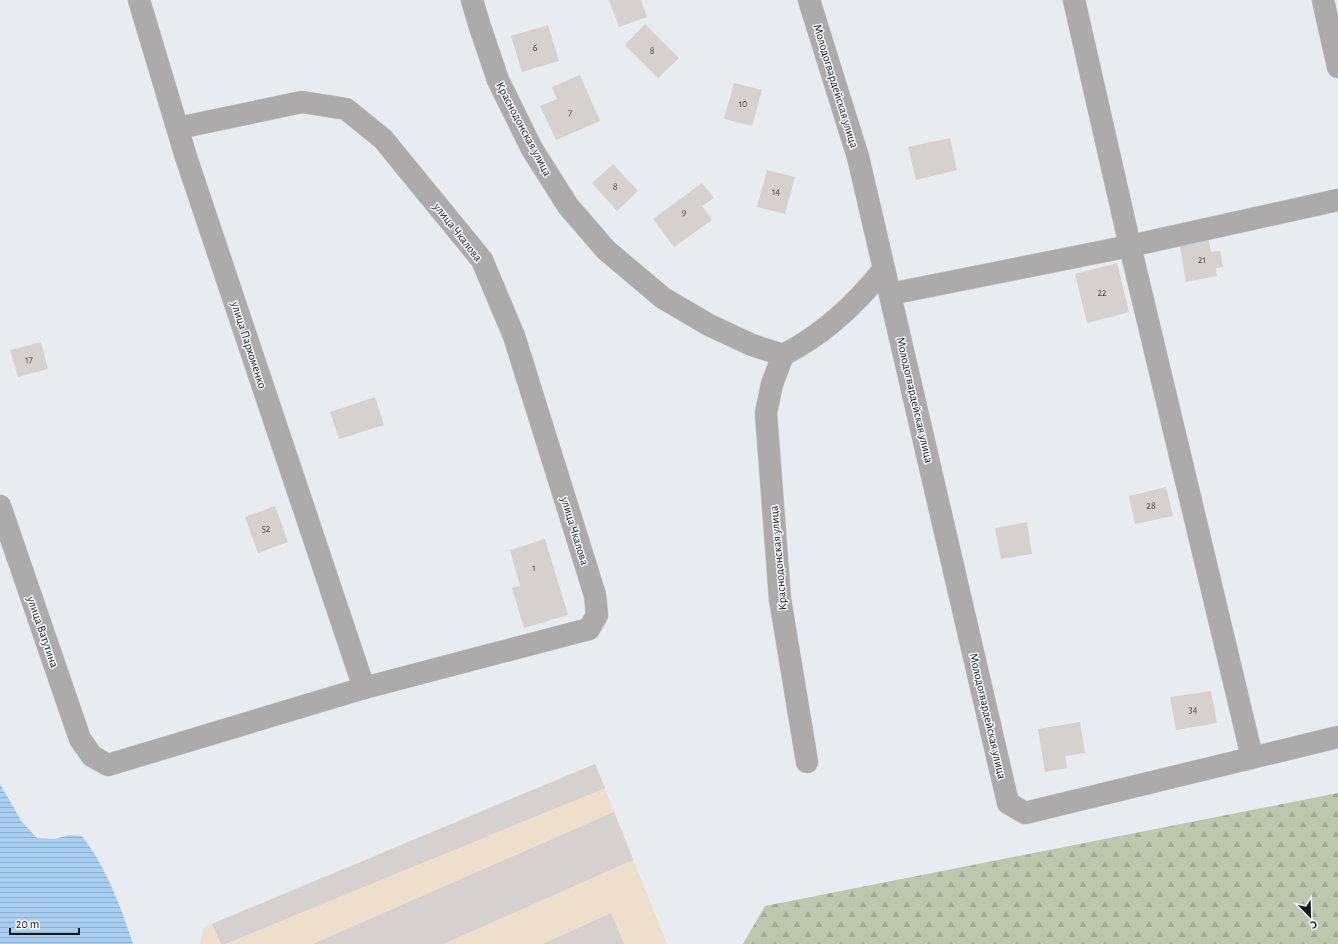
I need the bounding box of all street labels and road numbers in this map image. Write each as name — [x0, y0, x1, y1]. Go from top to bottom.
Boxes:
street label: Молодогвардейская улица — [810, 23, 861, 150]
street label: Краснодонская улица — [493, 80, 554, 179]
street label: улица Чкалова — [430, 200, 485, 265]
street label: улица Пархоменко — [228, 299, 269, 391]
street label: Молодогвардейская улица — [894, 336, 935, 465]
street label: улица Чкалова — [558, 495, 591, 567]
street label: Краснодонская улица — [767, 505, 790, 611]
street label: улица Ватутина — [24, 594, 61, 670]
street label: Молодогвардейская улица — [967, 652, 1008, 781]

